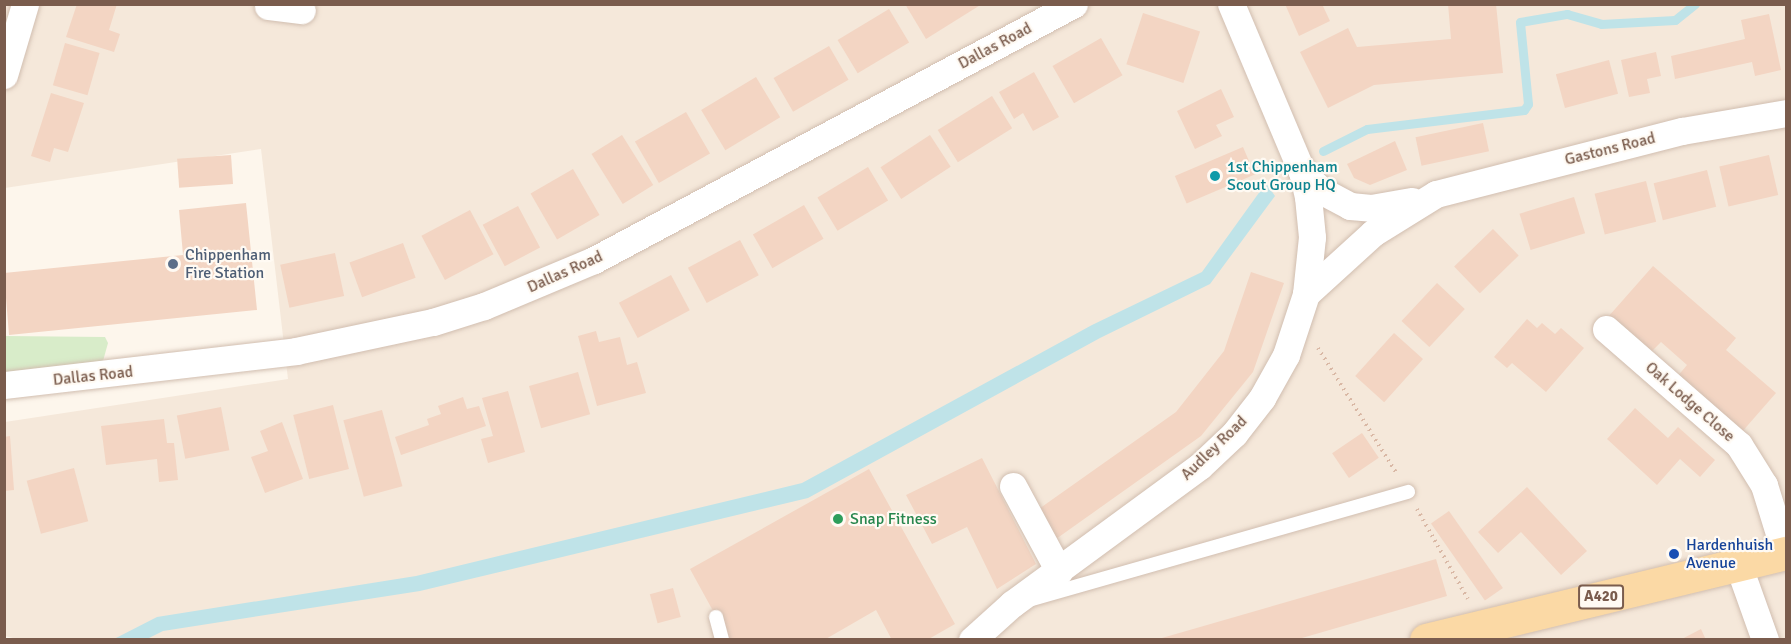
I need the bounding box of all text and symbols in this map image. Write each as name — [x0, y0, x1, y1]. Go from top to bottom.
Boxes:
street label: Dallas Road — [955, 19, 1035, 73]
street label: Gastons Road — [1563, 128, 1657, 170]
place label: 1st Chippenham Scout Group HQ — [1227, 157, 1338, 195]
marker: 1st Chippenham Scout Group HQ — [1208, 169, 1222, 183]
place label: Chippenham Fire Station — [185, 245, 271, 283]
street label: Dallas Road — [524, 247, 606, 297]
marker: Chippenham Fire Station — [166, 257, 180, 271]
street label: Oak Lodge Close — [1641, 358, 1739, 446]
street label: Dallas Road — [52, 362, 134, 390]
street label: Audley Road — [1177, 412, 1251, 484]
place label: Snap Fitness — [850, 509, 937, 529]
marker: Snap Fitness — [831, 512, 845, 526]
place label: Hardenhuish Avenue — [1686, 535, 1773, 573]
marker: Hardenhuish Avenue — [1667, 547, 1681, 561]
road number: A420 — [1577, 585, 1625, 609]

